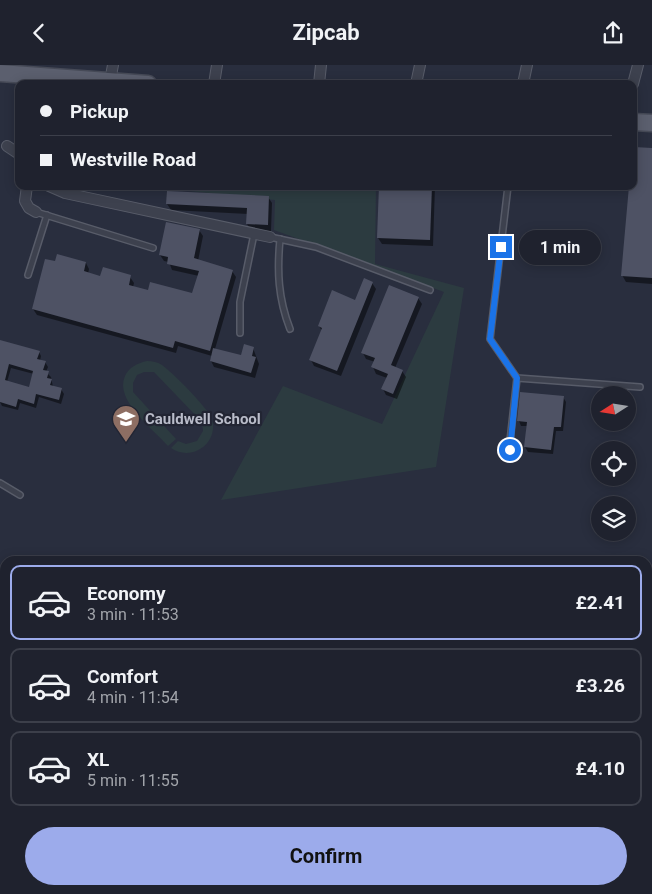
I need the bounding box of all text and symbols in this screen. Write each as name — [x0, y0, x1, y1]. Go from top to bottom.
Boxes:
icon: back — [25, 19, 53, 47]
icon: share — [599, 19, 627, 47]
text: Zipcab — [292, 20, 360, 45]
text: Pickup — [70, 100, 129, 123]
text: Westville Road — [70, 148, 196, 171]
callout: 1 min — [518, 229, 601, 265]
route end — [490, 236, 512, 258]
text: 1 min — [540, 238, 580, 257]
north arrow — [591, 386, 636, 431]
map controls — [591, 386, 636, 541]
school or university icon: Cauldwell School — [111, 404, 141, 443]
place label: Cauldwell School — [145, 410, 261, 428]
route start — [499, 439, 521, 461]
button: locate — [591, 441, 636, 486]
button: layers — [591, 496, 636, 541]
icon: car — [27, 580, 72, 625]
text: Economy — [87, 582, 166, 605]
text: £2.41 — [575, 591, 625, 614]
text: 3 min · 11:53 — [87, 605, 179, 624]
icon: car — [27, 663, 72, 708]
text: Comfort — [87, 665, 158, 688]
text: £3.26 — [575, 674, 625, 697]
text: 4 min · 11:54 — [87, 688, 179, 707]
icon: car — [27, 746, 72, 791]
text: XL — [87, 748, 109, 771]
text: £4.10 — [575, 757, 625, 780]
text: 5 min · 11:55 — [87, 771, 179, 790]
button: Confirm — [25, 827, 627, 885]

